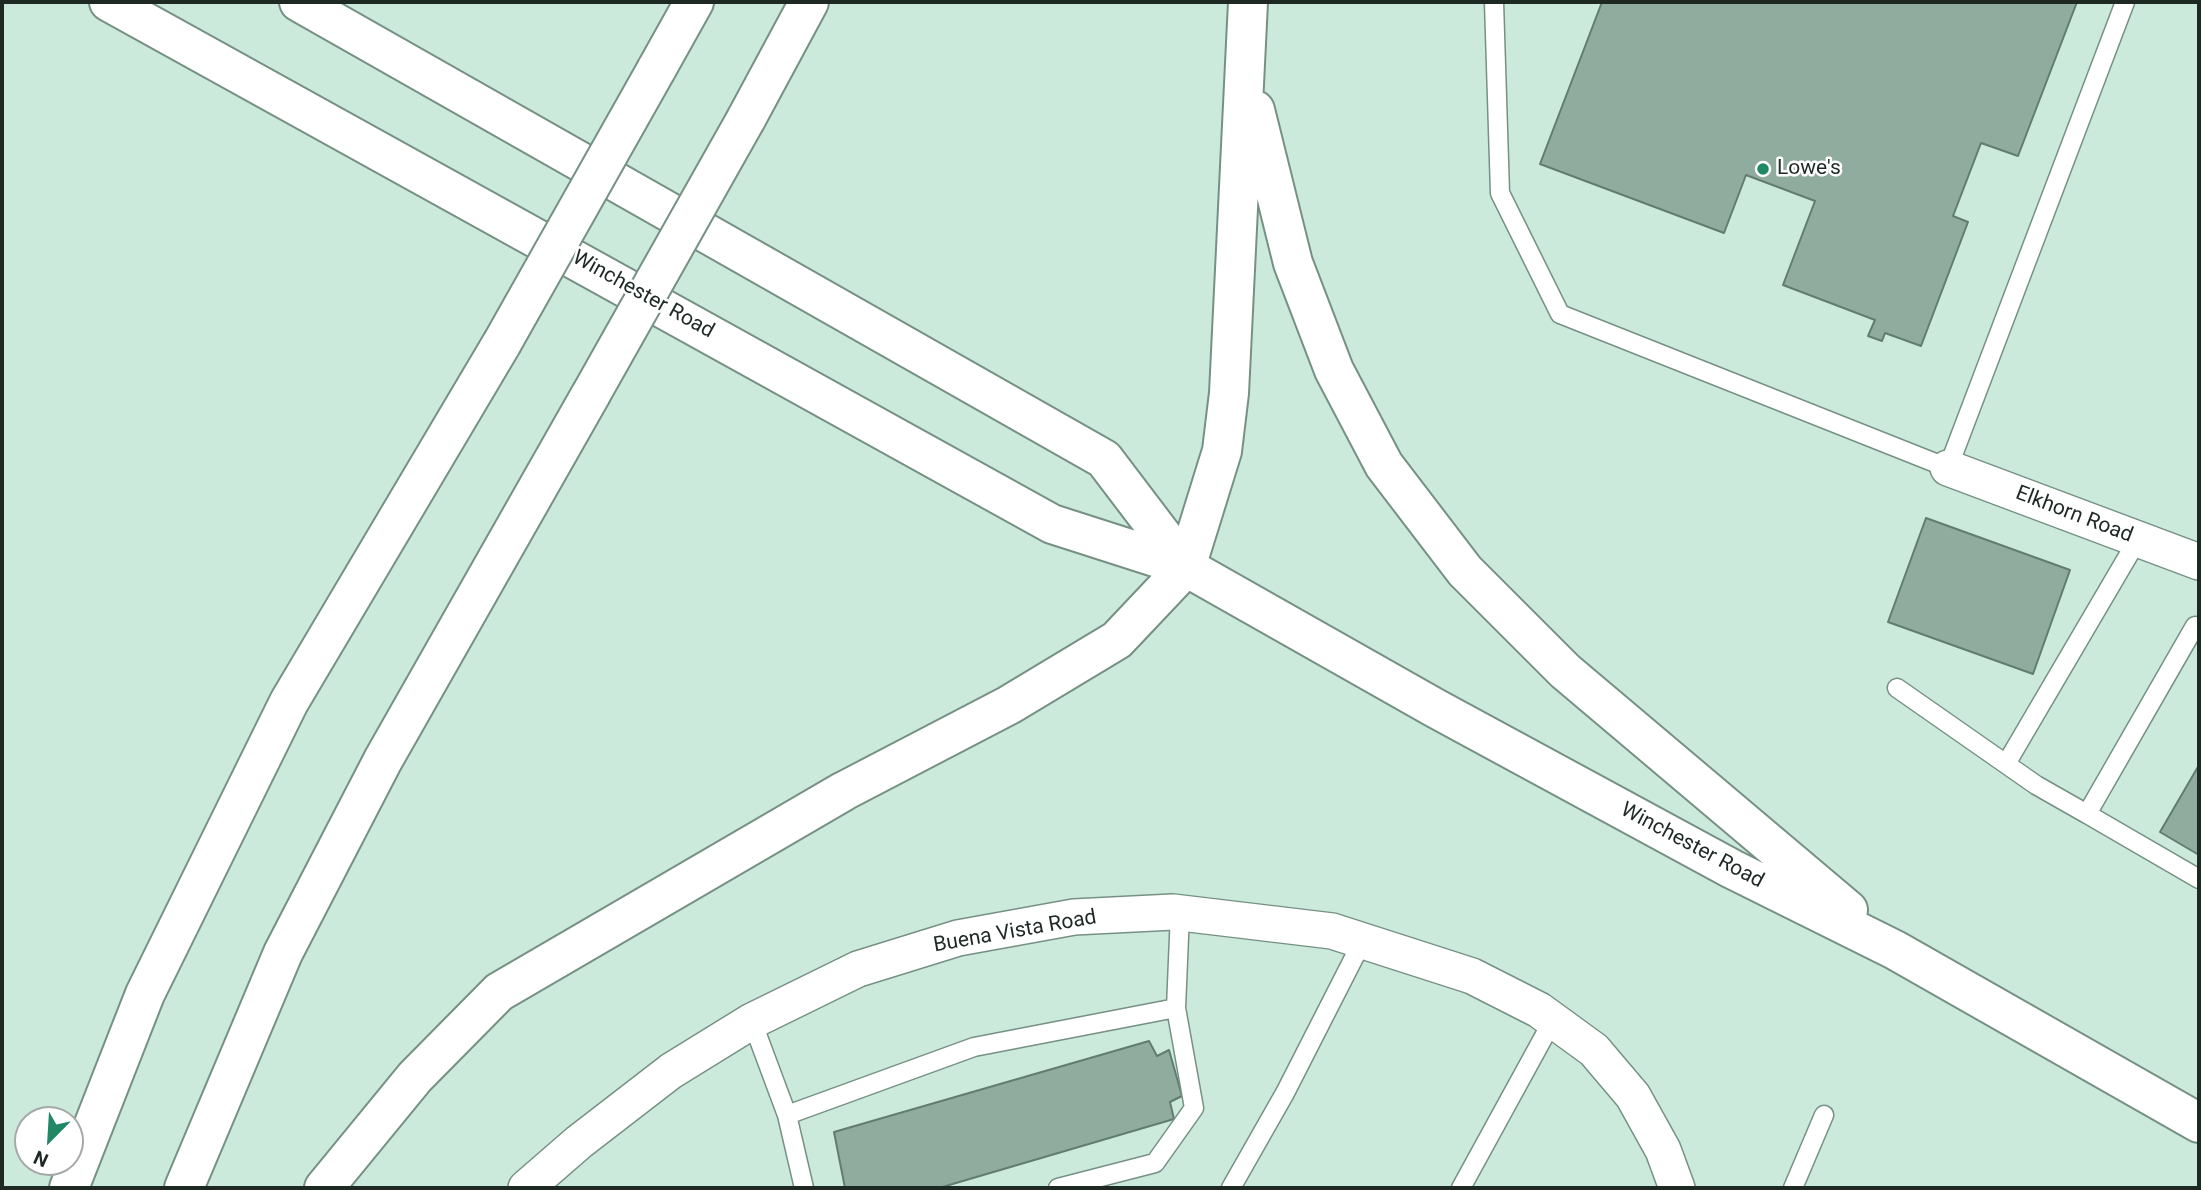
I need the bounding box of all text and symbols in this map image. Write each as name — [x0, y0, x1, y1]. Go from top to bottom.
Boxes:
place label: Lowe's — [1777, 156, 1841, 182]
marker: Lowe's — [1755, 161, 1771, 177]
street label: Winchester Road — [568, 246, 718, 344]
street label: Elkhorn Road — [2012, 481, 2136, 549]
street label: Winchester Road — [1616, 798, 1768, 894]
street label: Buena Vista Road — [932, 905, 1098, 959]
north arrow — [14, 1106, 84, 1176]
text: N — [30, 1146, 52, 1172]

